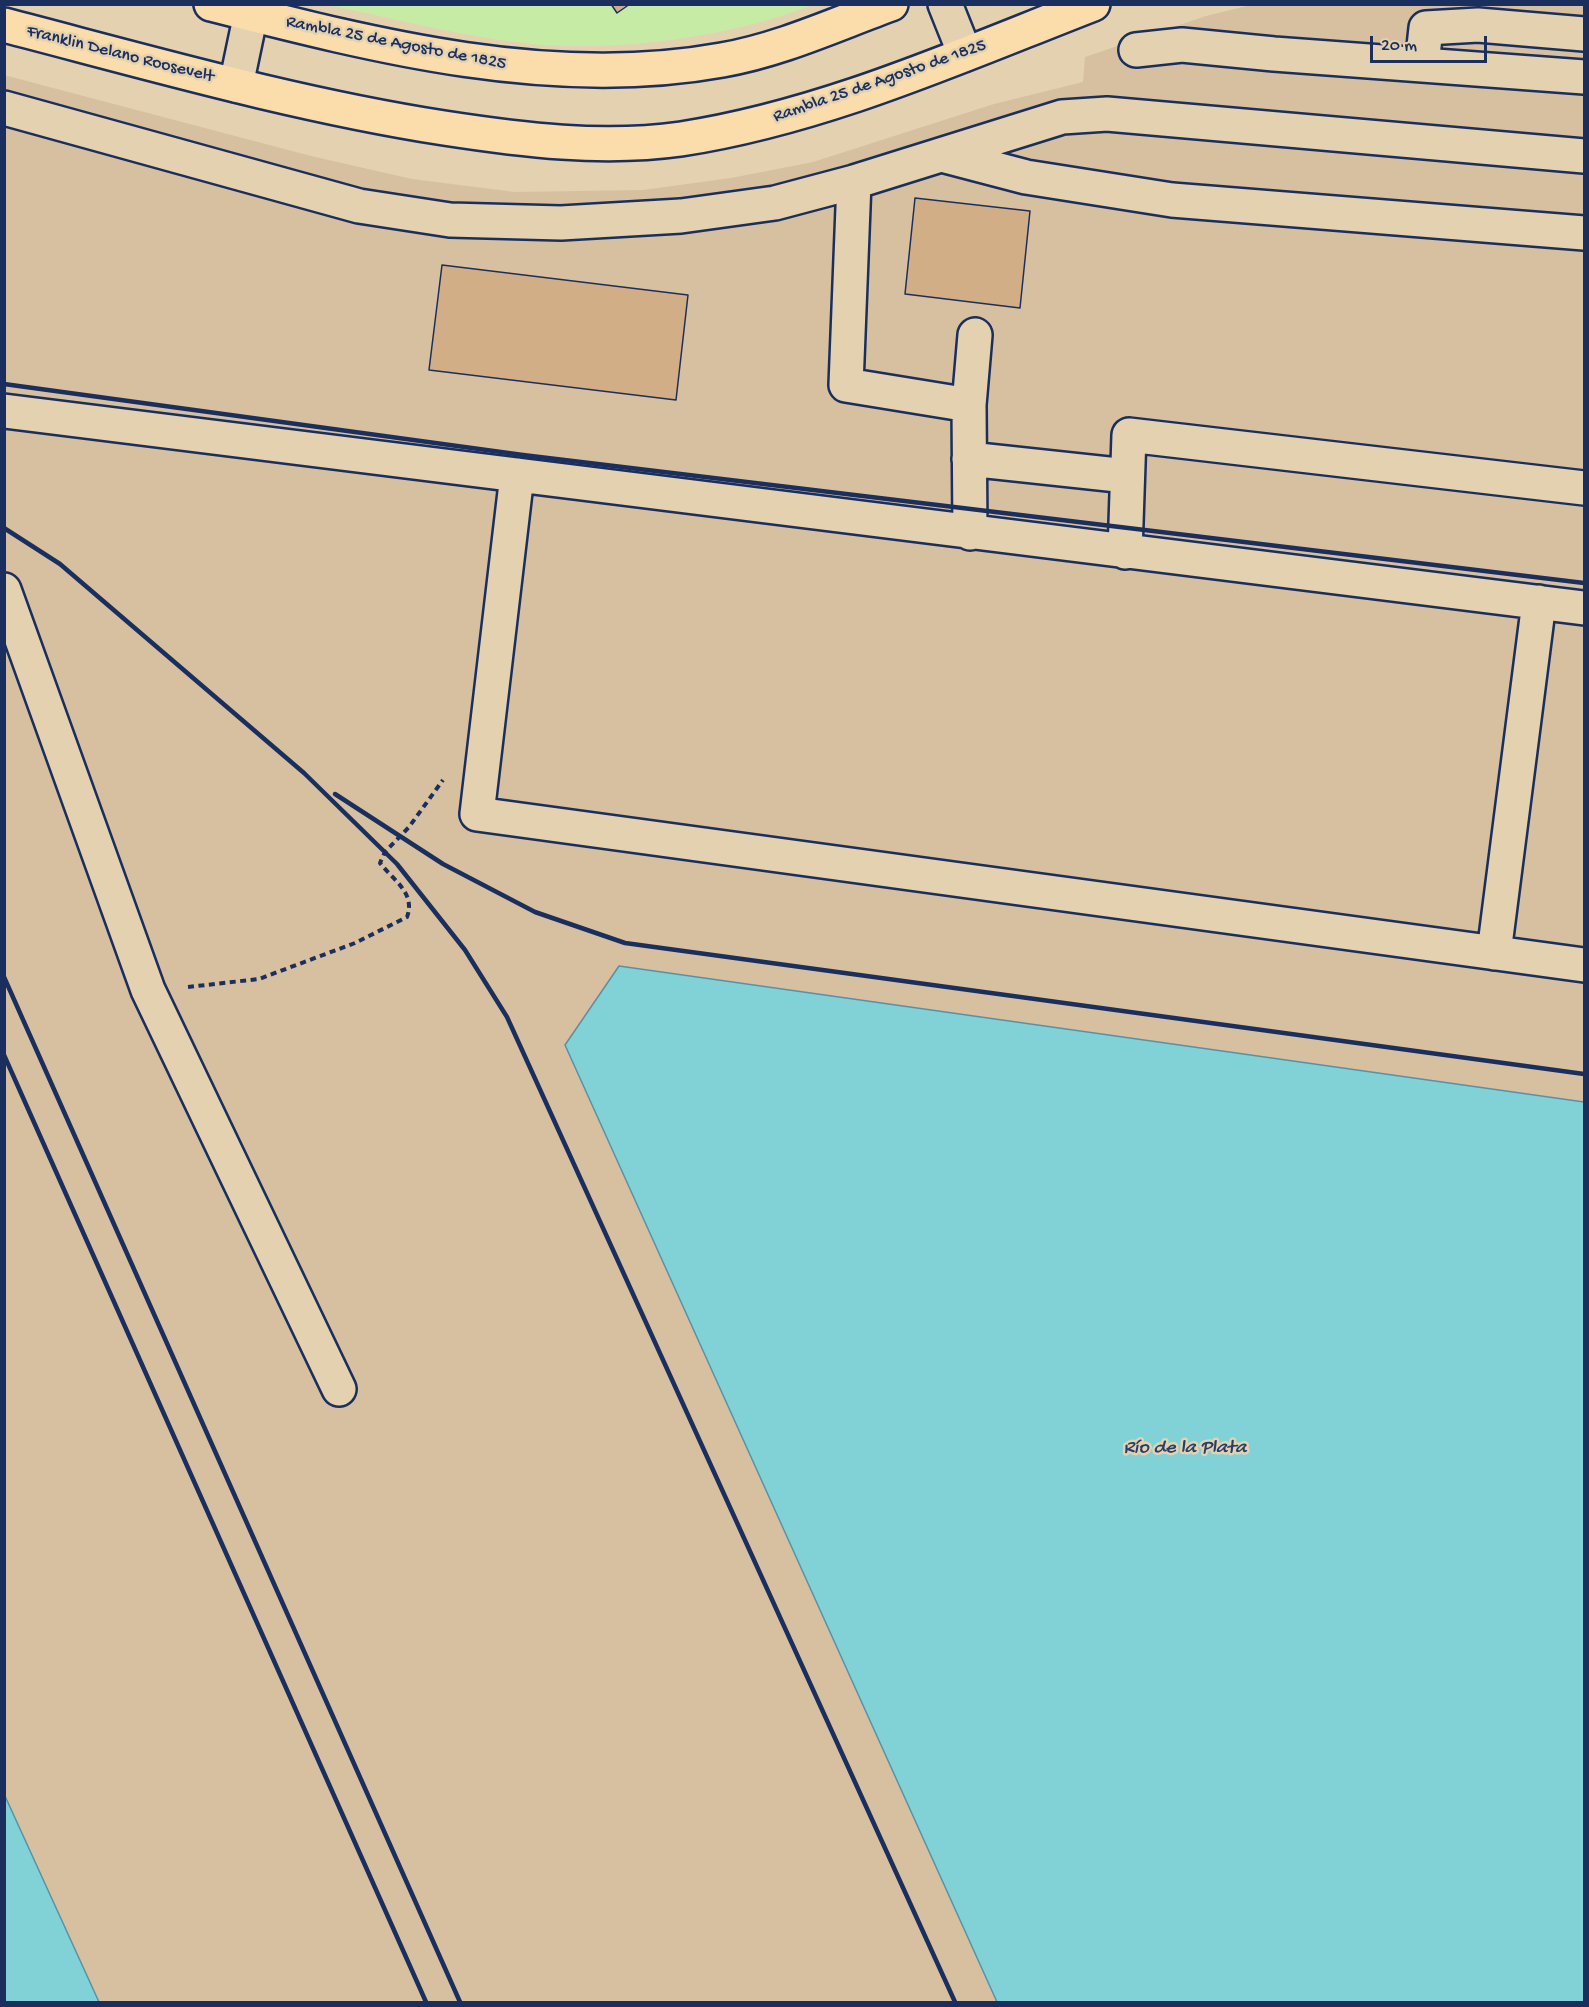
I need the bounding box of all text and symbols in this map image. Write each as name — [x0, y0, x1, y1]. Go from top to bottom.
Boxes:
street label: Rambla 25 de Agosto de 1825 — [284, 12, 508, 76]
street label: Franklin Delano Roosevelt — [24, 21, 216, 89]
scale bar — [1373, 24, 1490, 62]
street label: Rambla 25 de Agosto de 1825 — [771, 35, 989, 129]
text: 20 m — [1381, 36, 1417, 57]
water label: Río de la Plata — [1124, 1437, 1246, 1461]

